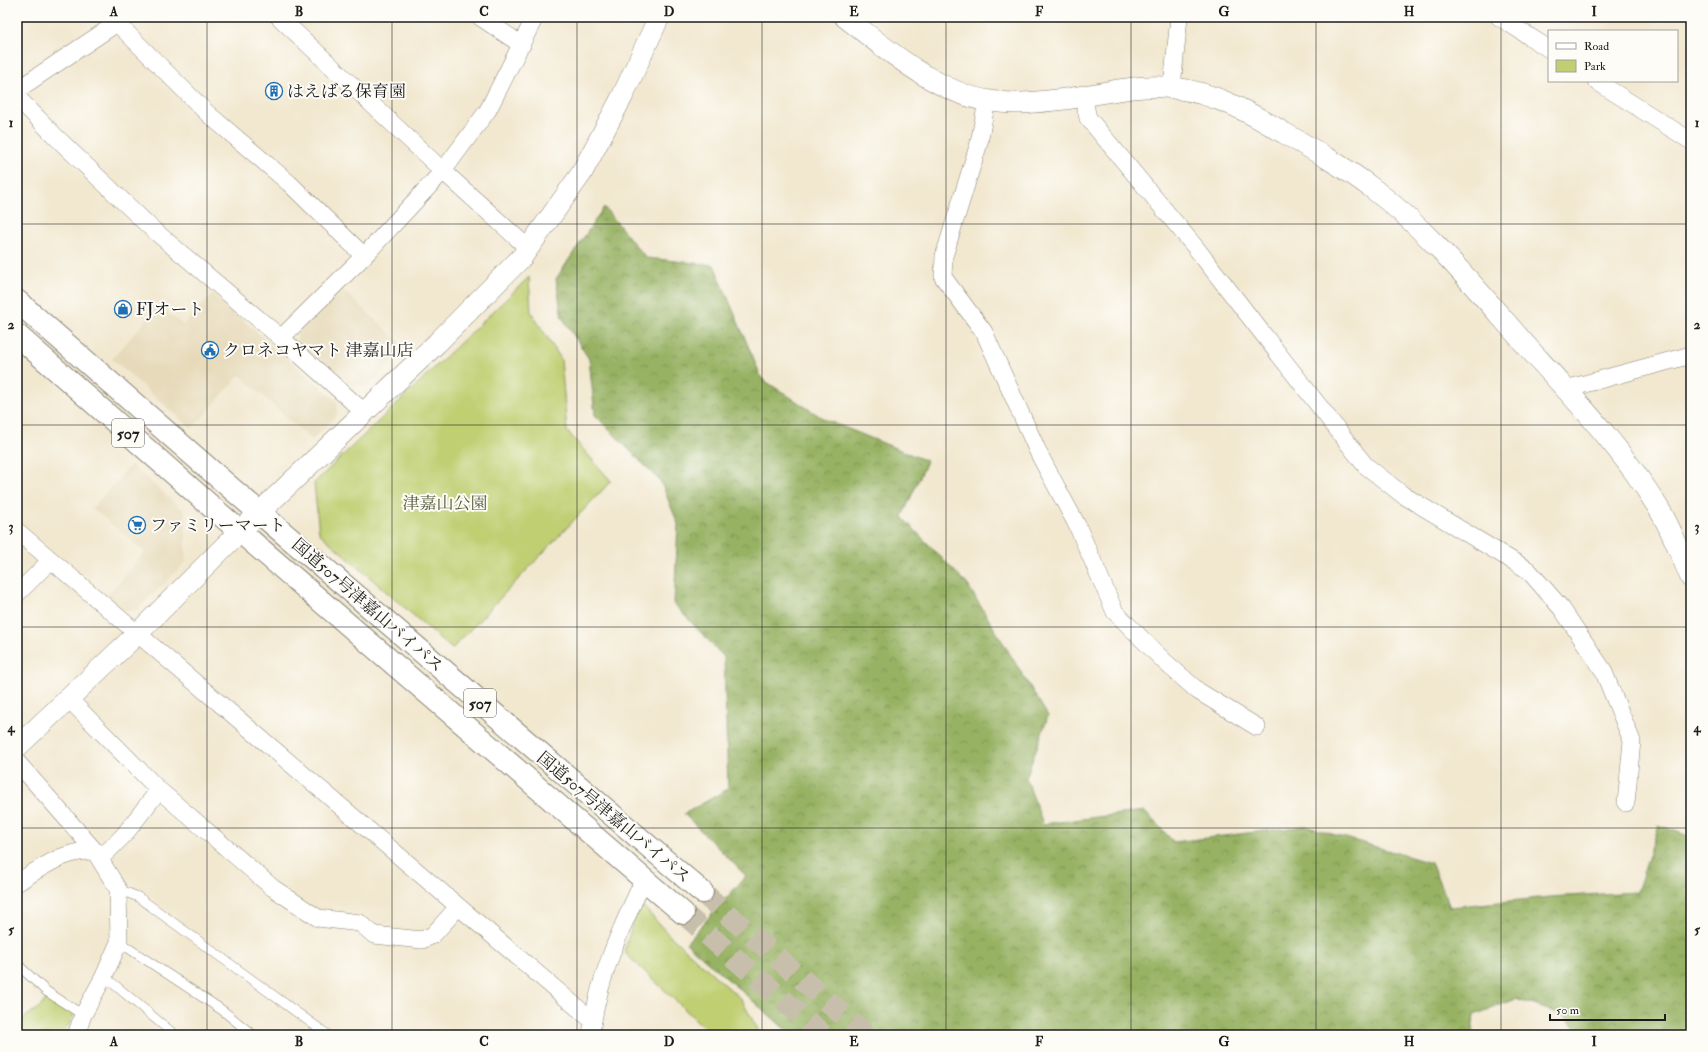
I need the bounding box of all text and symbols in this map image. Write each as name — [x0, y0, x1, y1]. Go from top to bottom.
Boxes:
text: A — [109, 4, 119, 20]
text: B — [295, 4, 303, 20]
text: C — [479, 4, 489, 20]
text: D — [664, 4, 675, 20]
text: E — [849, 4, 859, 20]
text: F — [1035, 4, 1044, 20]
text: G — [1219, 4, 1230, 20]
text: H — [1404, 4, 1415, 20]
text: I — [1591, 4, 1597, 20]
legend — [1548, 30, 1678, 82]
text: Road — [1584, 39, 1609, 54]
text: Park — [1584, 59, 1606, 74]
building icon: はえばる保育園 — [264, 81, 284, 101]
place label: はえばる保育園 — [287, 81, 406, 102]
text: 1 — [9, 115, 14, 131]
text: 1 — [1695, 115, 1700, 131]
shop icon: FJオート — [113, 299, 133, 319]
place label: FJオート — [136, 299, 205, 321]
text: 2 — [8, 317, 15, 333]
text: 2 — [1694, 317, 1701, 333]
public building icon: クロネコヤマト 津嘉山店 — [200, 340, 220, 360]
place label: クロネコヤマト 津嘉山店 — [223, 340, 414, 361]
road number: 507 — [112, 419, 144, 447]
park label: 津嘉山公園 — [403, 493, 488, 514]
supermarket icon: ファミリーマート — [127, 515, 147, 535]
place label: ファミリーマート — [150, 515, 286, 536]
text: 3 — [9, 519, 14, 535]
text: 3 — [1695, 519, 1700, 535]
street label: 国道507号津嘉山バイパス — [288, 534, 448, 677]
road number: 507 — [464, 689, 496, 717]
text: 4 — [6, 720, 15, 736]
text: 4 — [1692, 720, 1701, 736]
street label: 国道507号津嘉山バイパス — [533, 747, 695, 888]
text: 5 — [8, 922, 14, 938]
text: 5 — [1694, 922, 1700, 938]
scale bar — [1550, 996, 1665, 1022]
text: 50 m — [1556, 1003, 1580, 1018]
text: A — [109, 1034, 119, 1050]
text: B — [295, 1034, 303, 1050]
text: C — [479, 1034, 489, 1050]
text: D — [664, 1034, 675, 1050]
text: E — [849, 1034, 859, 1050]
text: F — [1035, 1034, 1044, 1050]
text: G — [1219, 1034, 1230, 1050]
text: H — [1404, 1034, 1415, 1050]
text: I — [1591, 1034, 1597, 1050]

